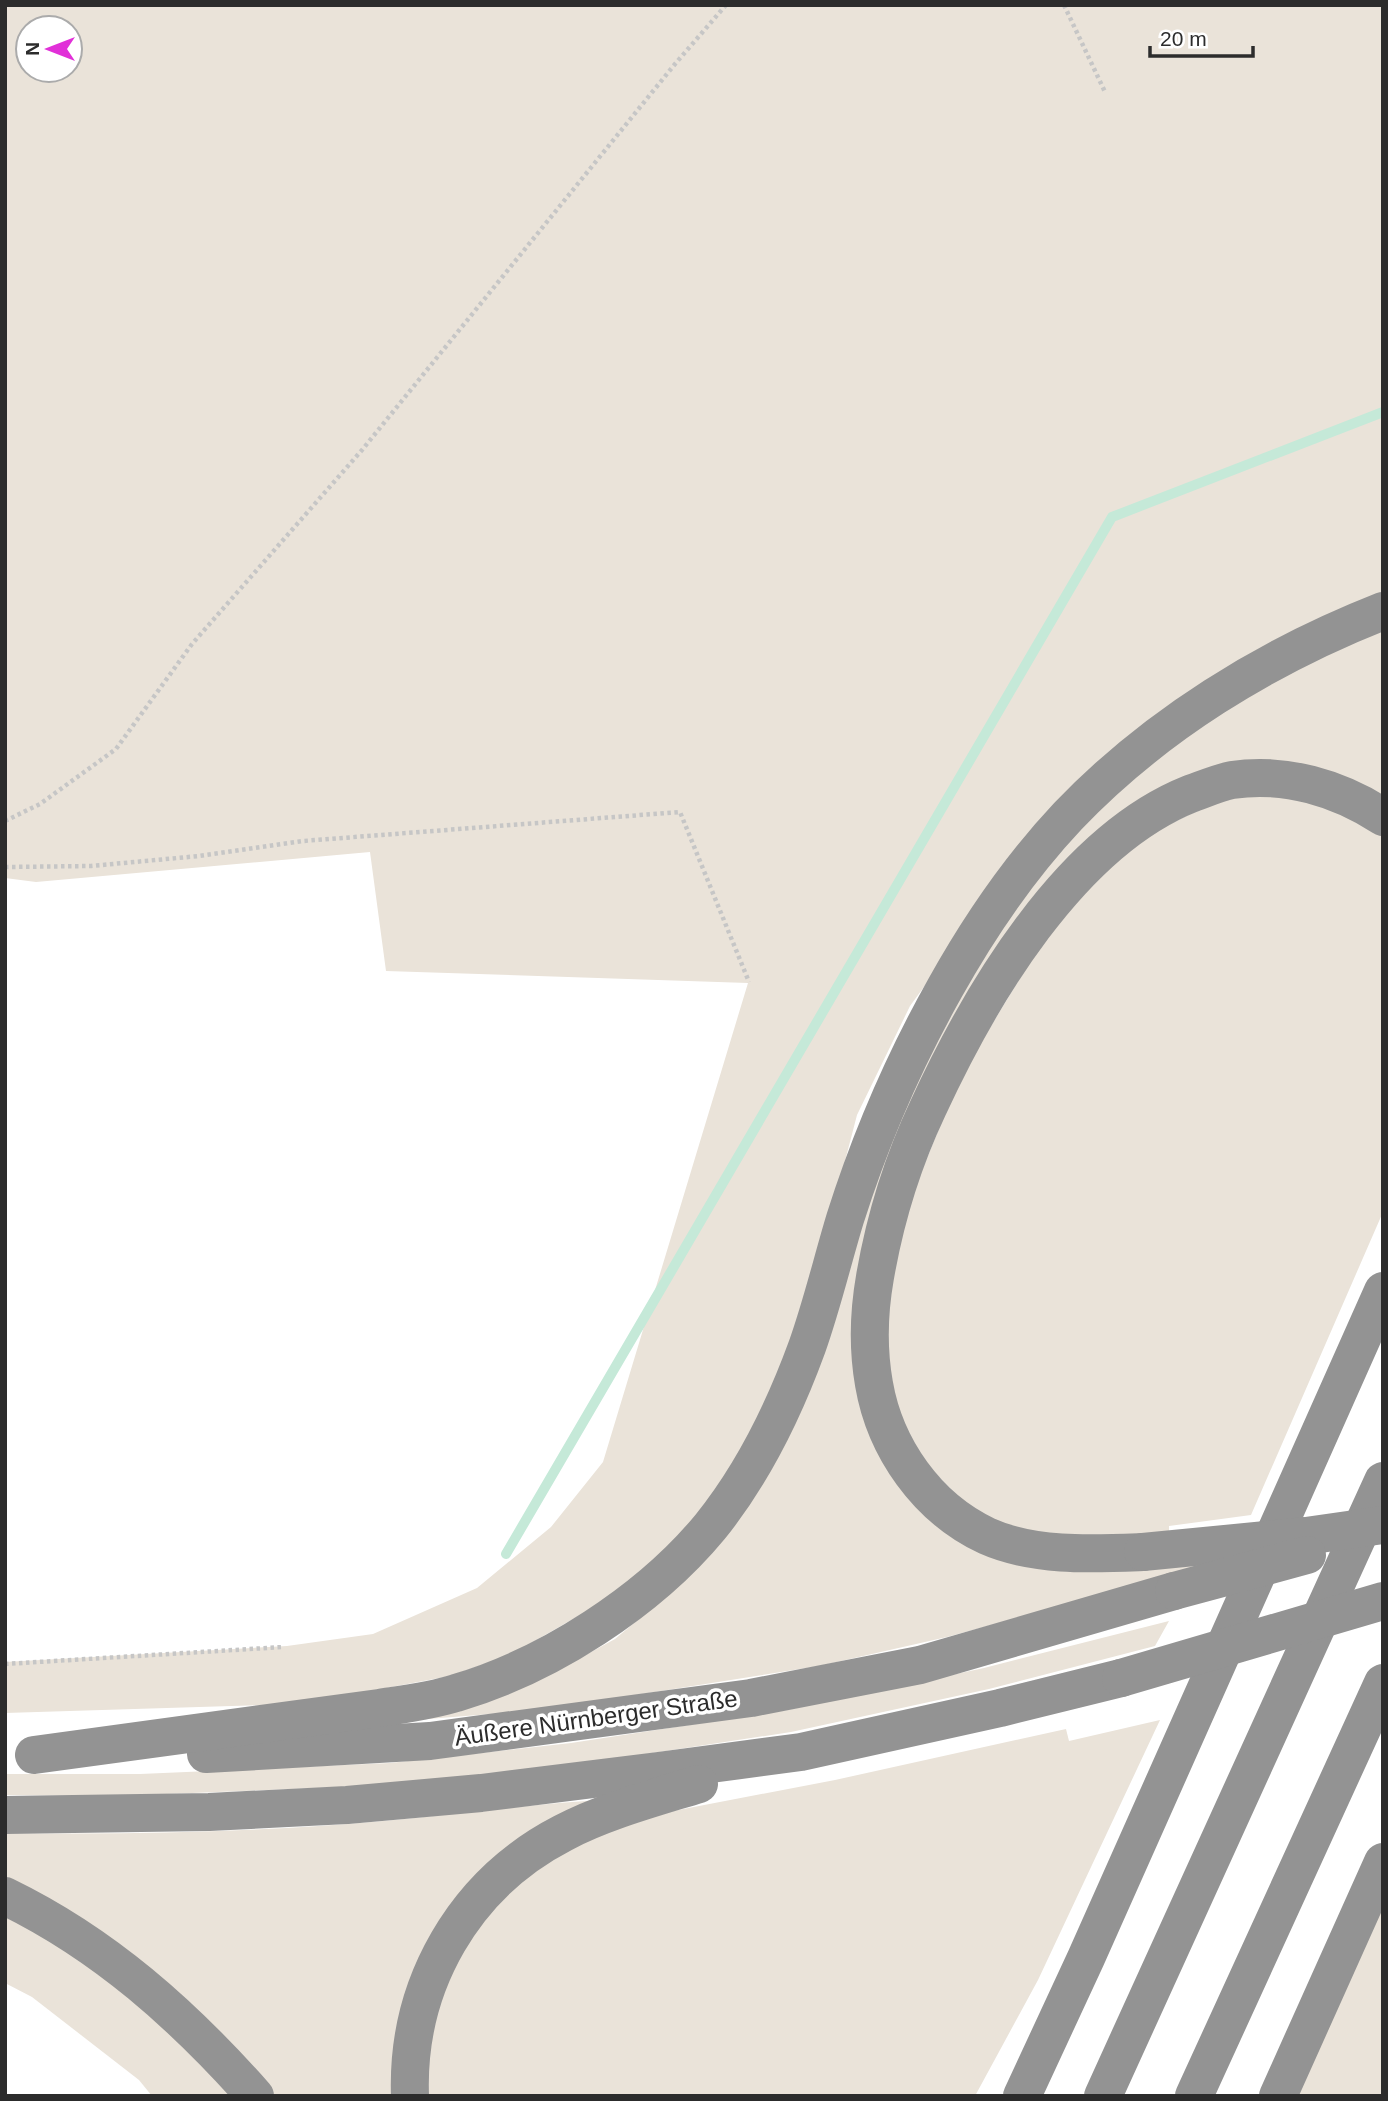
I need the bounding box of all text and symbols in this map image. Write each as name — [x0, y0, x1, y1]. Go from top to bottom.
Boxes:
north arrow — [14, 14, 84, 84]
scale bar — [1150, 14, 1253, 58]
text: 20 m — [1160, 27, 1207, 50]
text: N — [22, 42, 43, 56]
street label: Äußere Nürnberger Straße — [453, 1684, 739, 1751]

